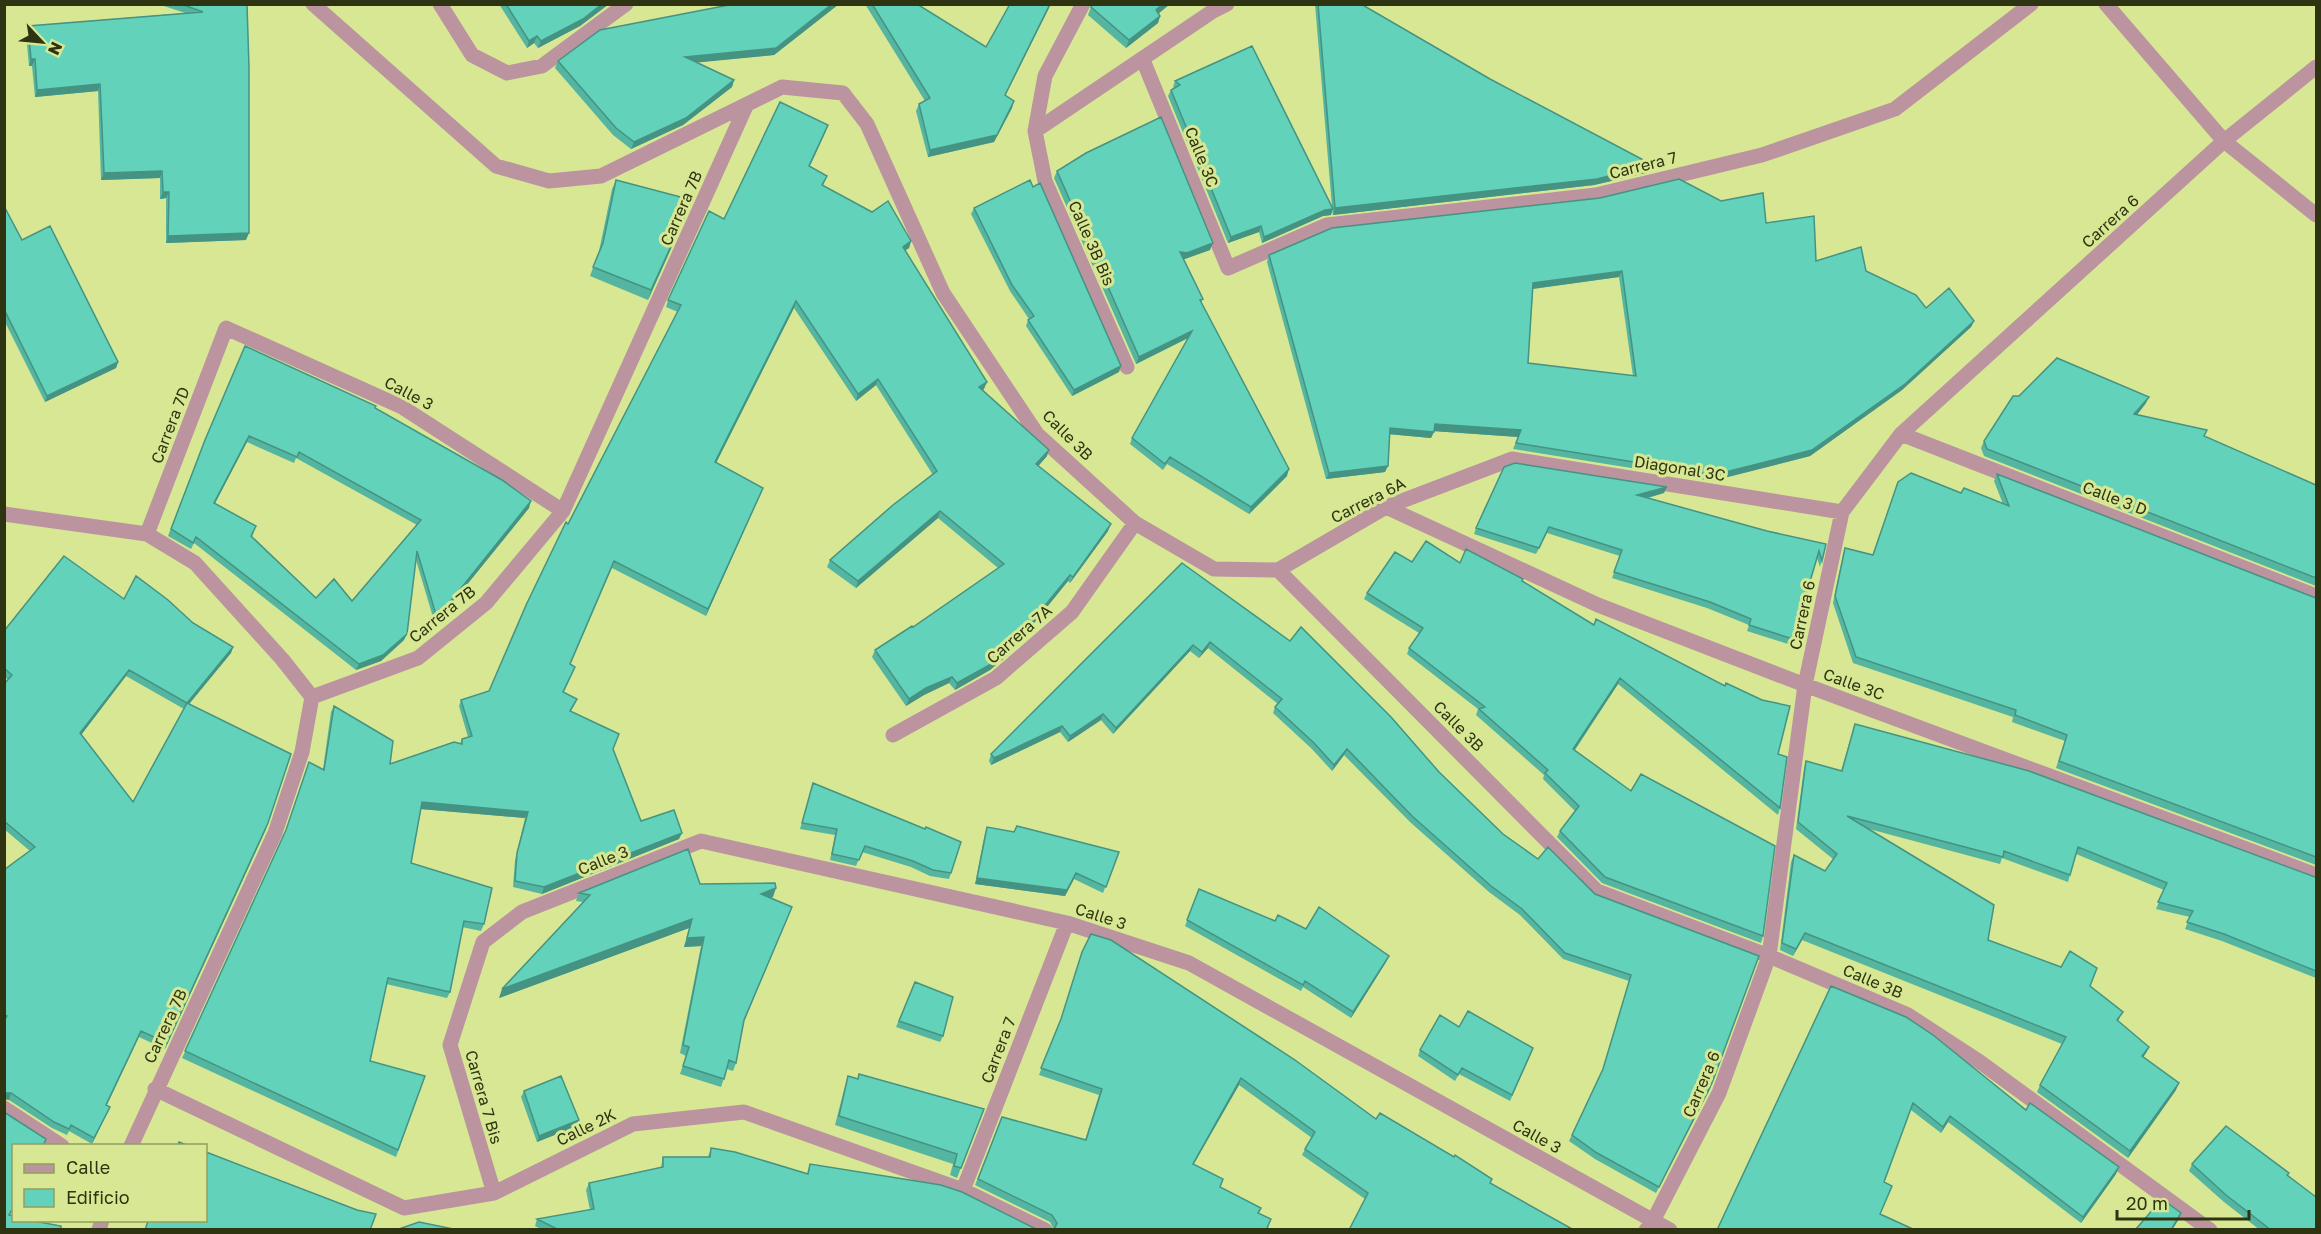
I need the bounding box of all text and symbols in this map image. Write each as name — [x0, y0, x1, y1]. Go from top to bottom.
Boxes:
north arrow — [12, 12, 72, 72]
text: N — [44, 39, 67, 58]
street label: Calle 3C — [1181, 124, 1223, 190]
street label: Carrera 7 — [1607, 147, 1679, 183]
street label: Carrera 7B — [656, 167, 706, 249]
street label: Carrera 6 — [2077, 190, 2143, 252]
street label: Calle 3B Bis — [1064, 197, 1120, 289]
street label: Calle 3 — [381, 372, 437, 414]
street label: Carrera 7D — [146, 384, 194, 466]
street label: Calle 3B — [1039, 406, 1097, 464]
street label: Diagonal 3C — [1633, 451, 1727, 485]
street label: Carrera 6A — [1327, 473, 1409, 527]
street label: Calle 3 D — [2080, 477, 2150, 519]
street label: Carrera 6 — [1785, 579, 1819, 651]
street label: Carrera 7B — [405, 581, 479, 647]
street label: Carrera 7A — [982, 600, 1056, 668]
street label: Calle 3C — [1821, 664, 1887, 704]
street label: Calle 3B — [1430, 697, 1488, 755]
street label: Calle 3 — [575, 841, 631, 879]
street label: Calle 3 — [1073, 898, 1129, 934]
street label: Calle 3B — [1840, 959, 1906, 1003]
street label: Carrera 7B — [139, 986, 191, 1066]
street label: Carrera 7 — [976, 1014, 1020, 1086]
street label: Carrera 7 Bis — [461, 1048, 507, 1146]
street label: Carrera 6 — [1678, 1048, 1724, 1120]
street label: Calle 2K — [553, 1104, 619, 1150]
street label: Calle 3 — [1509, 1114, 1565, 1158]
legend — [12, 1144, 207, 1222]
text: Calle — [66, 1156, 110, 1178]
scale bar — [2117, 1183, 2249, 1221]
text: Edificio — [66, 1186, 130, 1208]
text: 20 m — [2126, 1192, 2168, 1214]

